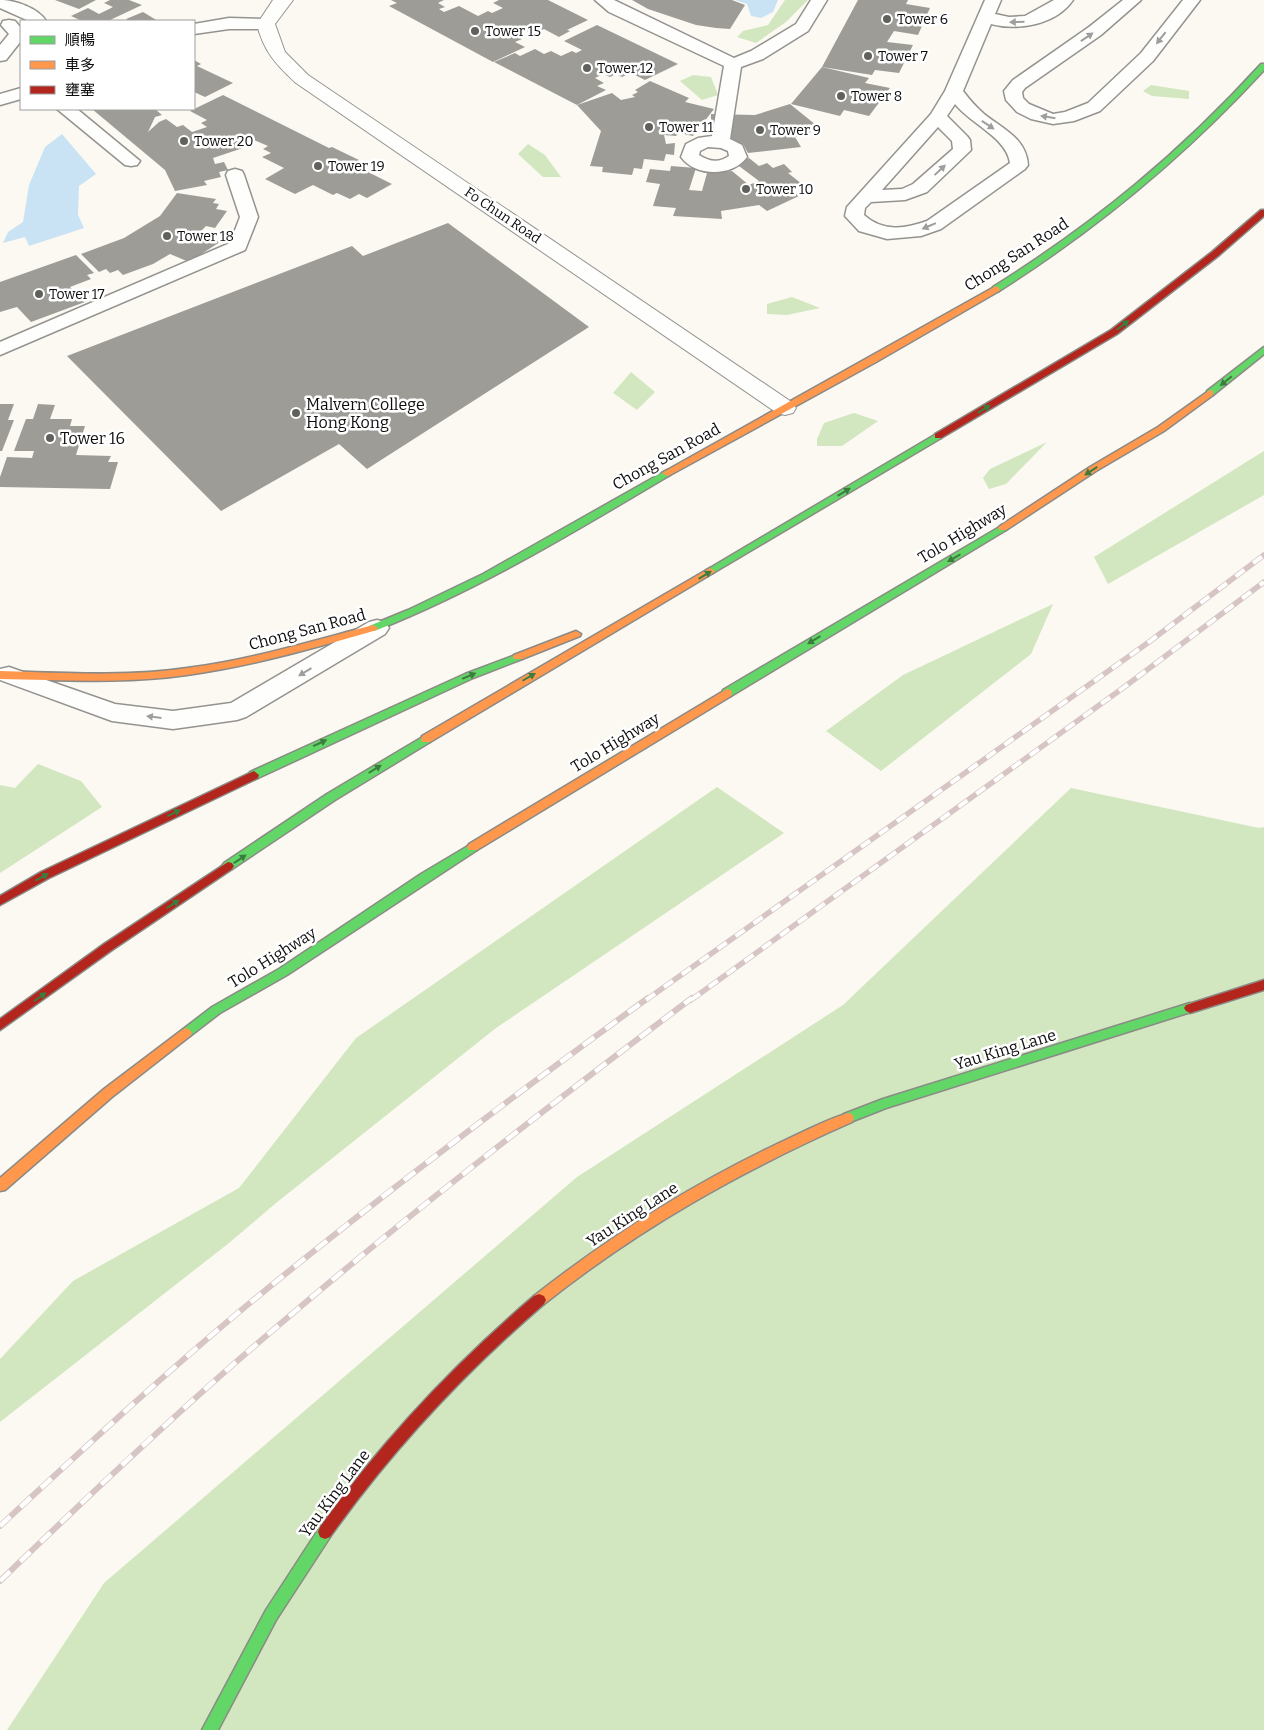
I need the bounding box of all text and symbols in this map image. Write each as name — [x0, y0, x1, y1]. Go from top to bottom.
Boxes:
place label: Tower 6 — [897, 11, 948, 28]
marker: Tower 6 — [881, 13, 893, 25]
one-way arrow — [1009, 18, 1025, 26]
legend — [20, 20, 195, 110]
place label: Tower 15 — [485, 23, 541, 40]
marker: Tower 15 — [469, 25, 481, 37]
text: 順暢 — [65, 31, 95, 49]
one-way arrow — [1156, 31, 1167, 44]
one-way arrow — [1081, 32, 1094, 42]
place label: Tower 7 — [878, 48, 928, 65]
marker: Tower 7 — [862, 50, 874, 62]
text: 車多 — [65, 56, 95, 74]
place label: Tower 12 — [597, 60, 653, 77]
marker: Tower 12 — [581, 62, 593, 74]
text: 壅塞 — [65, 81, 95, 99]
place label: Tower 8 — [851, 88, 902, 105]
marker: Tower 8 — [835, 90, 847, 102]
one-way arrow — [1039, 112, 1055, 120]
place label: Tower 11 — [659, 119, 714, 136]
one-way arrow — [982, 120, 995, 130]
marker: Tower 11 — [643, 121, 655, 133]
place label: Tower 9 — [770, 122, 821, 139]
marker: Tower 9 — [754, 124, 766, 136]
place label: Tower 20 — [194, 133, 253, 150]
marker: Tower 20 — [178, 135, 190, 147]
place label: Tower 19 — [328, 158, 385, 175]
marker: Tower 19 — [312, 160, 324, 172]
one-way arrow — [934, 164, 946, 176]
place label: Tower 10 — [756, 181, 814, 198]
marker: Tower 10 — [740, 183, 752, 195]
street label: Fo Chun Road — [461, 184, 544, 247]
street label: Chong San Road — [961, 213, 1072, 295]
one-way arrow — [922, 222, 936, 230]
place label: Tower 18 — [177, 228, 234, 245]
marker: Tower 18 — [161, 230, 173, 242]
place label: Tower 17 — [49, 286, 104, 303]
marker: Tower 17 — [33, 288, 45, 300]
one-way arrow — [1116, 319, 1129, 330]
one-way arrow — [1220, 375, 1233, 386]
place label: Malvern College Hong Kong — [306, 395, 425, 432]
one-way arrow — [978, 405, 991, 414]
marker: Malvern College Hong Kong — [290, 407, 302, 419]
street label: Chong San Road — [609, 419, 724, 494]
place label: Tower 16 — [60, 429, 125, 448]
marker: Tower 16 — [44, 432, 56, 444]
one-way arrow — [1085, 466, 1098, 476]
one-way arrow — [838, 487, 851, 496]
street label: Tolo Highway — [915, 499, 1010, 567]
one-way arrow — [947, 554, 961, 562]
one-way arrow — [698, 570, 711, 579]
street label: Chong San Road — [247, 605, 368, 654]
one-way arrow — [808, 636, 821, 645]
one-way arrow — [299, 667, 312, 676]
one-way arrow — [462, 672, 476, 680]
one-way arrow — [522, 673, 537, 681]
street label: Tolo Highway — [568, 708, 663, 776]
one-way arrow — [146, 713, 162, 721]
one-way arrow — [313, 738, 328, 747]
one-way arrow — [368, 765, 381, 774]
one-way arrow — [167, 809, 181, 817]
one-way arrow — [233, 854, 246, 864]
one-way arrow — [35, 873, 50, 881]
one-way arrow — [167, 899, 180, 909]
street label: Tolo Highway — [225, 923, 320, 992]
one-way arrow — [33, 992, 47, 1002]
street label: Yau King Lane — [952, 1025, 1058, 1074]
street label: Yau King Lane — [583, 1178, 682, 1251]
street label: Yau King Lane — [295, 1446, 374, 1541]

